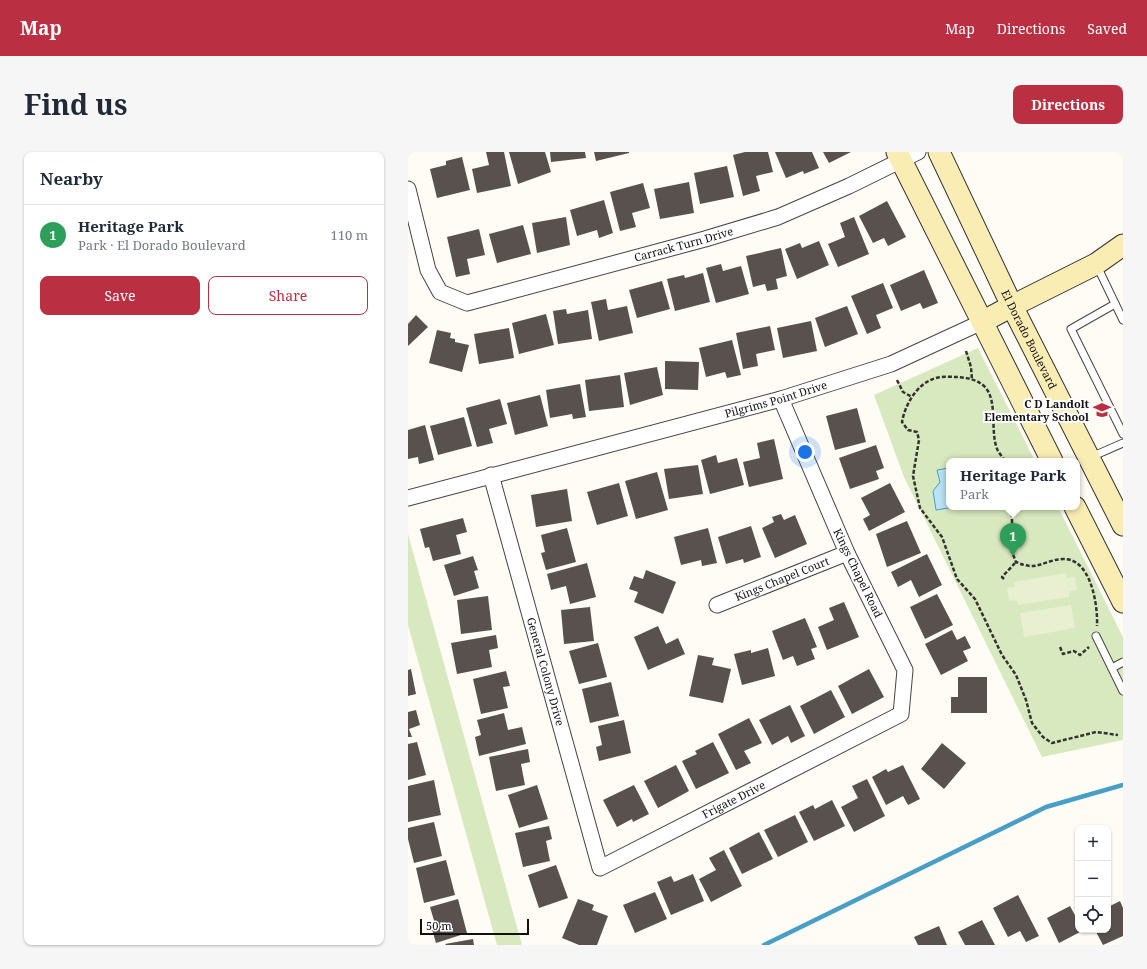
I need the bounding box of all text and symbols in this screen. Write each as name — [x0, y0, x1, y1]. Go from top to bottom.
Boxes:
text: Map — [20, 15, 62, 41]
text: Map — [945, 19, 975, 38]
text: Directions — [997, 19, 1065, 38]
text: Saved — [1087, 19, 1127, 38]
text: Find us — [24, 85, 128, 123]
button: Directions — [1013, 85, 1123, 124]
text: Nearby — [40, 167, 103, 190]
text: Heritage Park — [78, 216, 184, 236]
street label: Carrack Turn Drive — [632, 223, 735, 265]
text: 1 — [49, 226, 57, 244]
text: 110 m — [331, 226, 368, 244]
text: Park · El Dorado Boulevard — [78, 236, 246, 254]
button: Save — [40, 276, 200, 315]
button: Share — [208, 276, 368, 315]
street label: El Dorado Boulevard — [998, 287, 1061, 392]
street label: Pilgrims Point Drive — [723, 377, 829, 421]
place label: C D Landolt Elementary School — [984, 396, 1090, 424]
school or university icon: C D Landolt Elementary School — [1092, 400, 1112, 420]
your location — [795, 442, 815, 462]
popup — [946, 458, 1080, 510]
text: Heritage Park — [960, 465, 1066, 485]
text: Park — [960, 485, 989, 503]
pin: 1 — [1000, 523, 1026, 556]
street label: Kings Chapel Road — [830, 526, 887, 620]
street label: Kings Chapel Court — [732, 553, 831, 604]
street label: General Colony Drive — [524, 615, 568, 728]
street label: Frigate Drive — [699, 777, 768, 822]
map controls — [1075, 825, 1111, 933]
button: + — [1075, 825, 1111, 861]
button: − — [1075, 861, 1111, 897]
button: locate — [1075, 897, 1111, 933]
scale bar — [420, 917, 529, 936]
text: 50 m — [426, 918, 452, 933]

